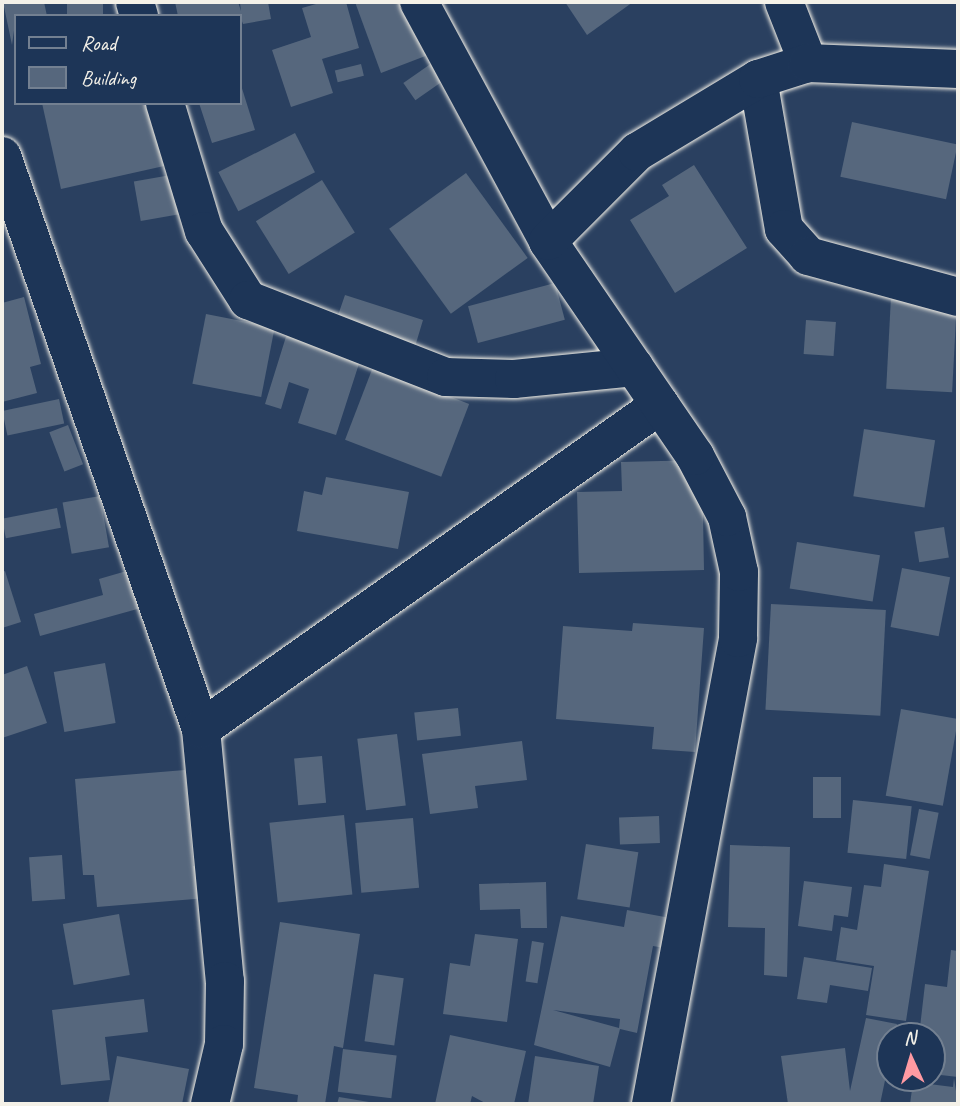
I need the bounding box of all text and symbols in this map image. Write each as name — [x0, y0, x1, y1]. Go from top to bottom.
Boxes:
legend — [14, 14, 242, 105]
text: Road — [81, 30, 116, 56]
text: Building — [81, 65, 136, 91]
north arrow — [876, 1022, 946, 1092]
text: N — [903, 1026, 916, 1050]

